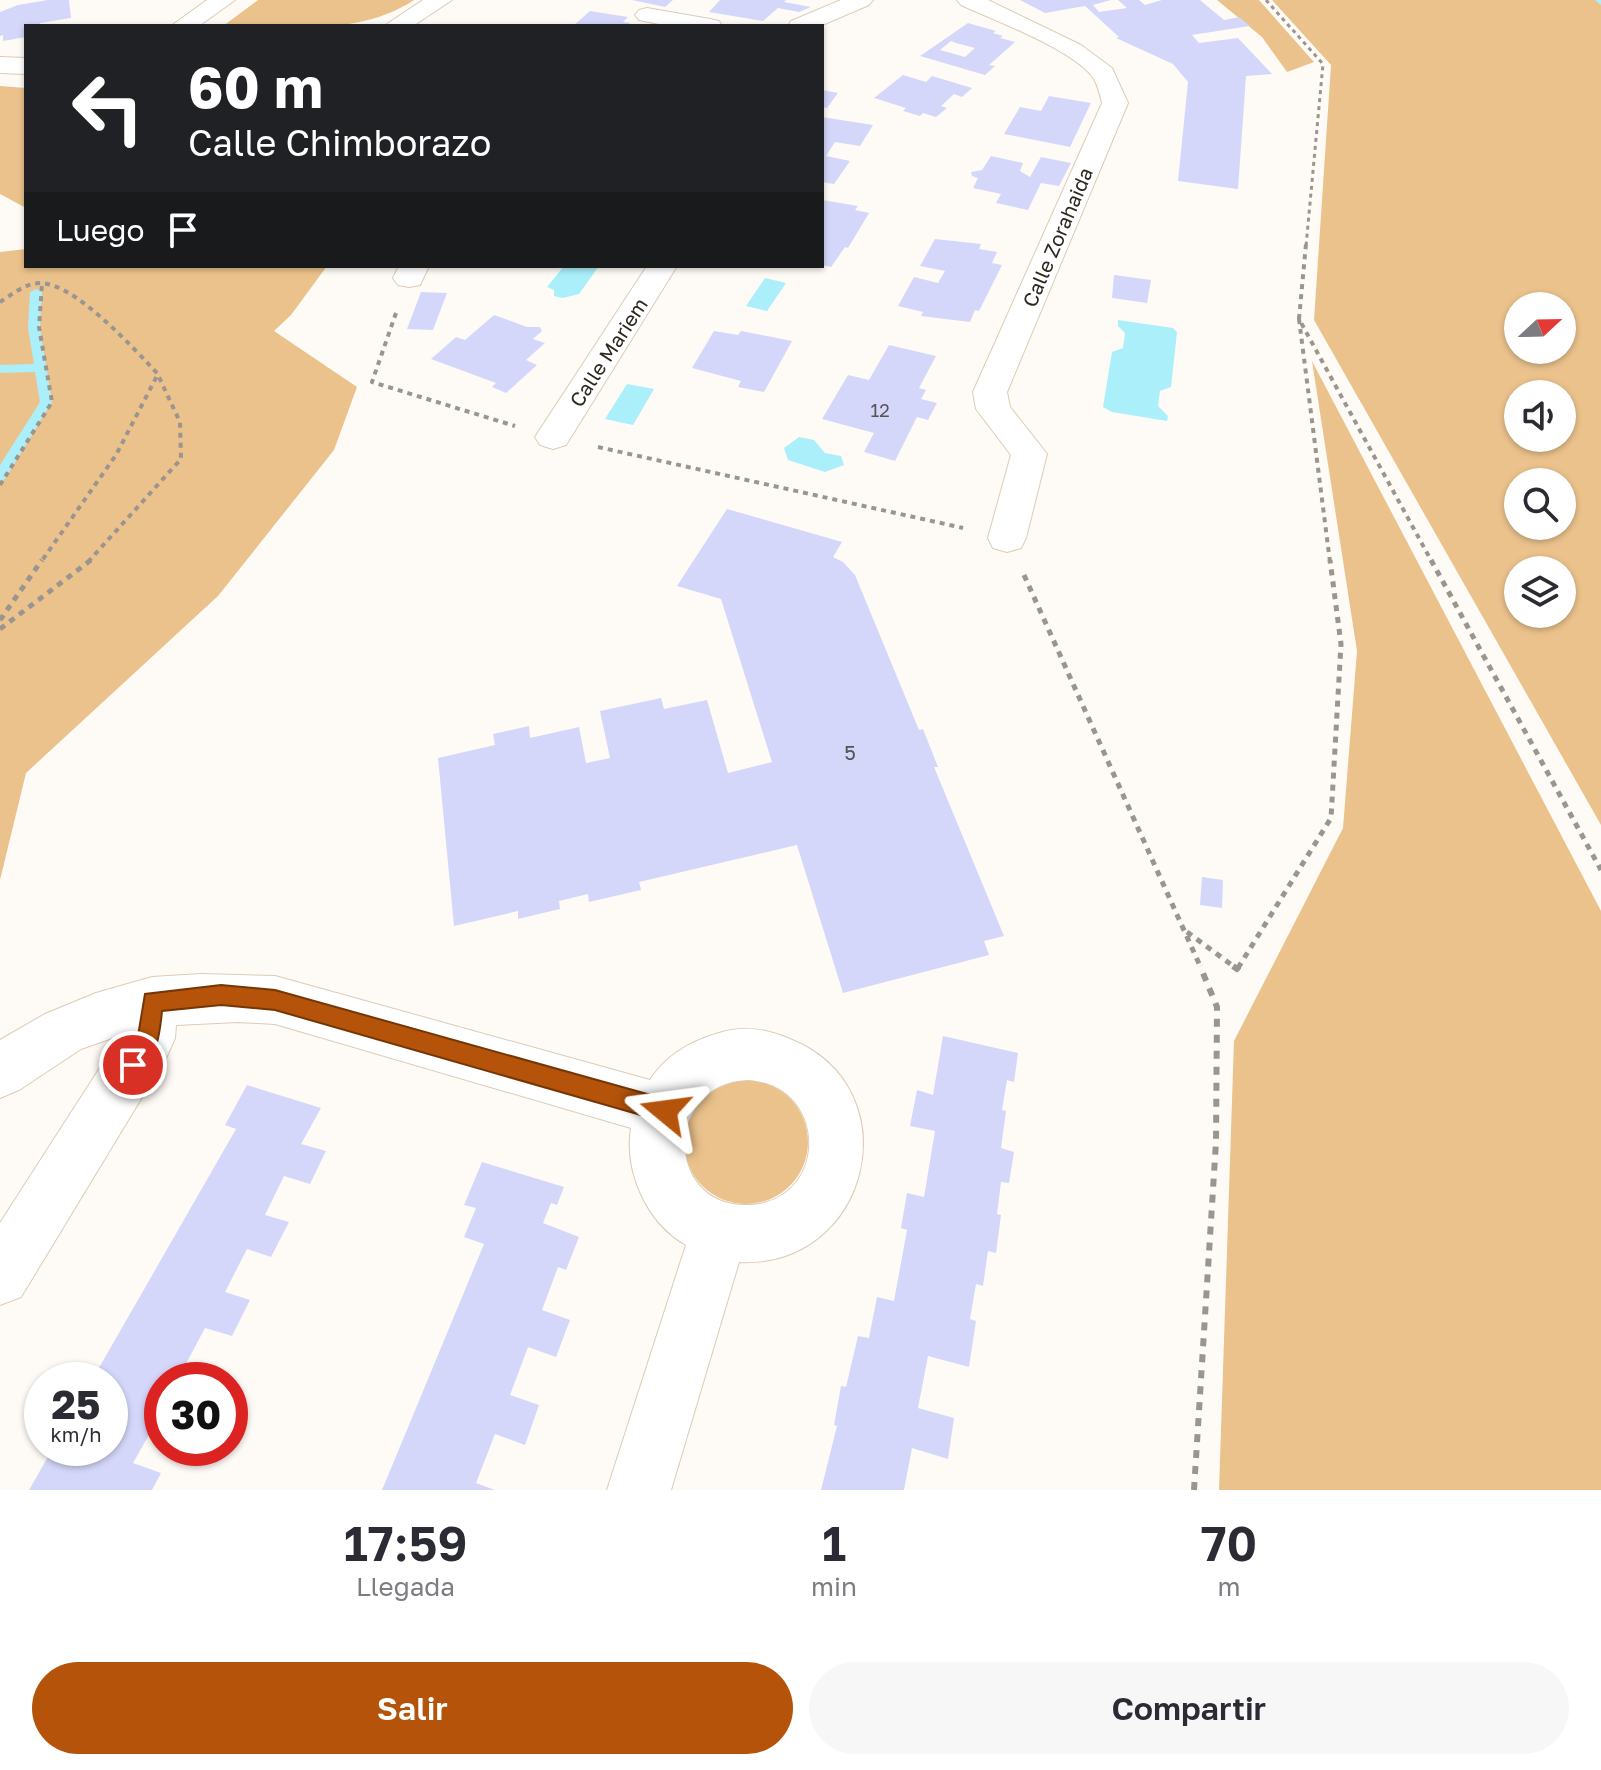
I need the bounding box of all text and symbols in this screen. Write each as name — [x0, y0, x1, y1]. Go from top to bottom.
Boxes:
text: 60 m — [188, 53, 323, 120]
icon: left — [56, 56, 160, 160]
text: Calle Chimborazo — [188, 121, 491, 164]
street label: Calle Zorahaida — [1017, 164, 1097, 310]
icon: arrive — [161, 208, 205, 252]
text: Luego — [56, 212, 145, 248]
north arrow — [1504, 292, 1576, 364]
map controls — [1504, 292, 1576, 628]
street label: Calle Mariem — [564, 293, 652, 411]
button: sound — [1504, 380, 1576, 452]
house number: 12 — [870, 399, 890, 421]
button: search — [1504, 468, 1576, 540]
button: layers — [1504, 556, 1576, 628]
house number: 5 — [844, 740, 856, 764]
pin — [99, 1031, 167, 1099]
icon: arrive — [111, 1043, 155, 1087]
position arrow — [623, 1069, 707, 1153]
speed limit sign: 30 — [144, 1362, 248, 1466]
text: 25 — [52, 1380, 100, 1428]
text: km/h — [51, 1422, 101, 1446]
text: 17:59 — [344, 1514, 467, 1572]
text: 1 — [822, 1514, 846, 1572]
text: 70 — [1201, 1514, 1257, 1572]
text: Llegada — [356, 1571, 455, 1602]
text: min — [811, 1571, 857, 1602]
text: m — [1217, 1571, 1240, 1602]
button: Salir — [32, 1662, 793, 1754]
button: Compartir — [809, 1662, 1569, 1754]

